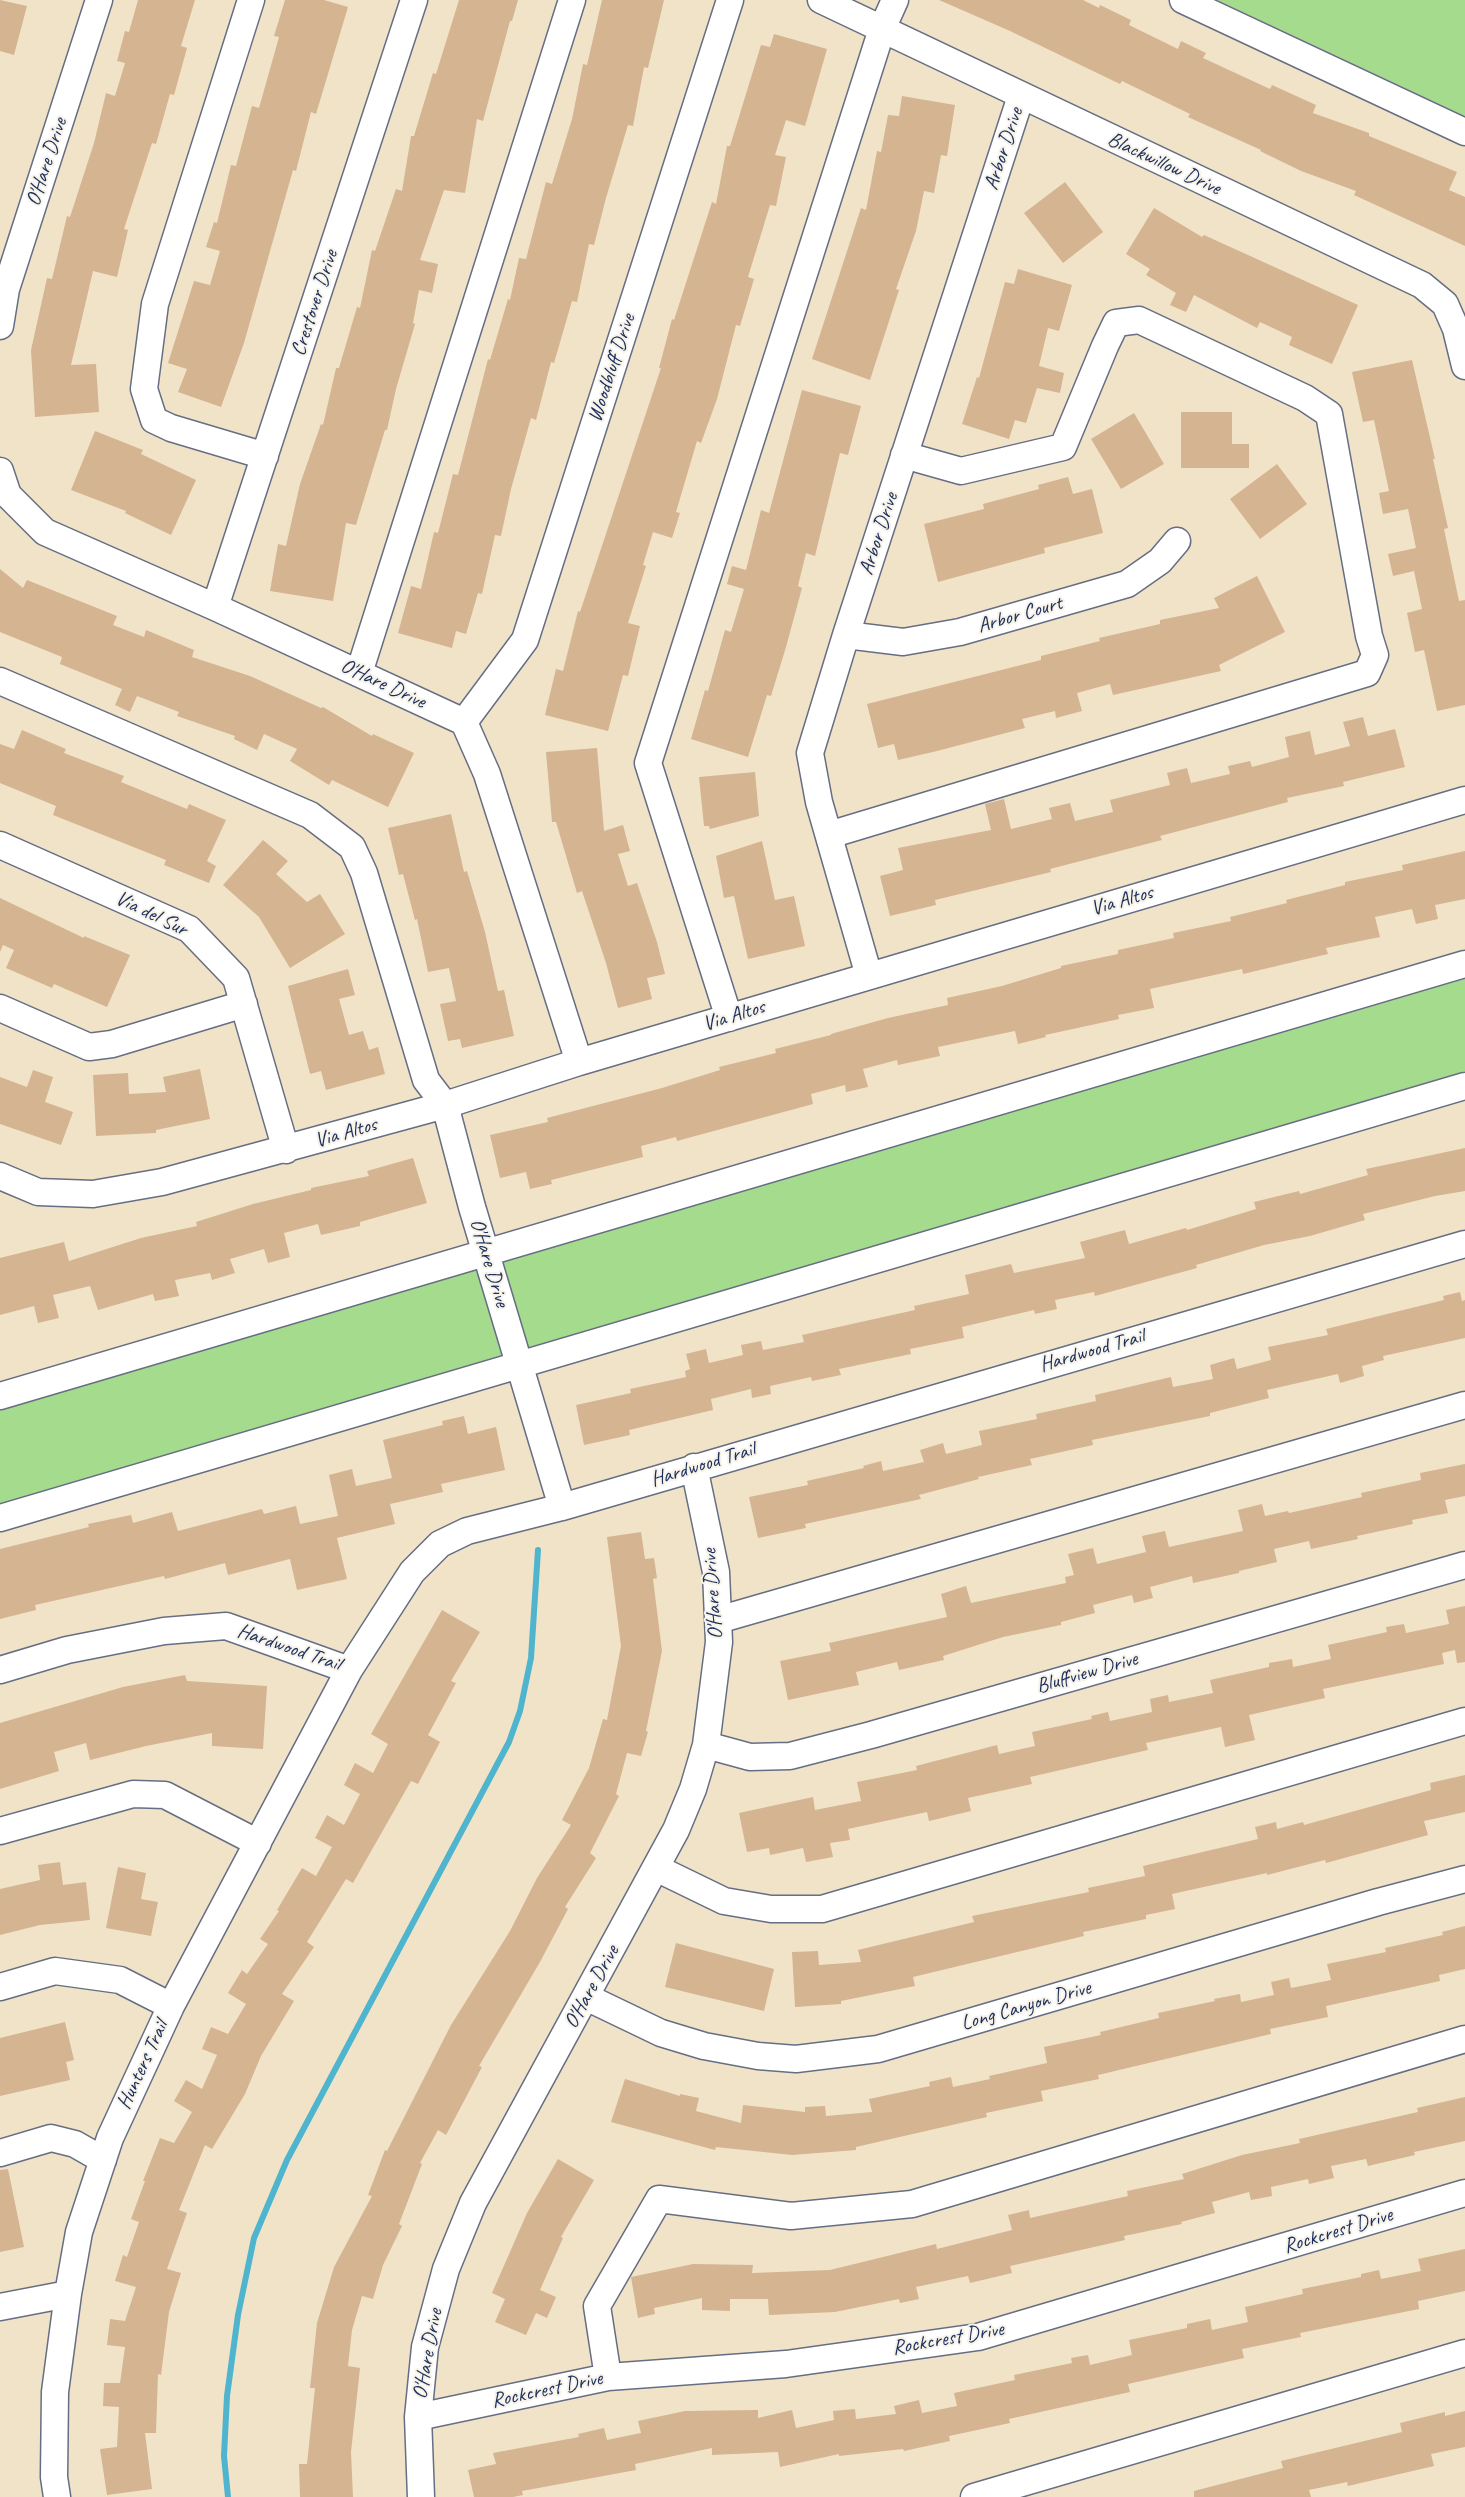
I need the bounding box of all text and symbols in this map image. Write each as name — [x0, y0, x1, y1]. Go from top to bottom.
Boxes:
street label: Arbor Drive — [979, 105, 1029, 193]
street label: O'Hare Drive — [21, 115, 73, 209]
street label: Blackwillow Drive — [1103, 127, 1225, 201]
street label: Crestover Drive — [286, 247, 344, 359]
street label: Woodbluff Drive — [583, 311, 641, 425]
street label: Arbor Drive — [854, 490, 904, 578]
street label: Arbor Court — [975, 591, 1065, 639]
street label: O'Hare Drive — [336, 653, 430, 715]
street label: Via Altos — [1088, 880, 1156, 922]
street label: Via del Sur — [111, 886, 191, 942]
street label: Via Altos — [700, 995, 768, 1037]
street label: Via Altos — [312, 1112, 380, 1154]
street label: O'Hare Drive — [464, 1216, 514, 1310]
street label: Hardwood Trail — [1037, 1324, 1147, 1378]
street label: Hardwood Trail — [648, 1437, 758, 1493]
street label: O'Hare Drive — [697, 1548, 729, 1640]
street label: Hardwood Trail — [234, 1619, 344, 1677]
street label: Bluffview Drive — [1033, 1647, 1141, 1699]
street label: O'Hare Drive — [559, 1941, 625, 2033]
street label: Long Canyon Drive — [958, 1975, 1094, 2037]
street label: Hunters Trail — [112, 2017, 174, 2113]
street label: Rockcrest Drive — [1280, 2202, 1396, 2260]
street label: O'Hare Drive — [408, 2307, 448, 2401]
street label: Rockcrest Drive — [890, 2317, 1006, 2361]
street label: Rockcrest Drive — [489, 2366, 605, 2414]

